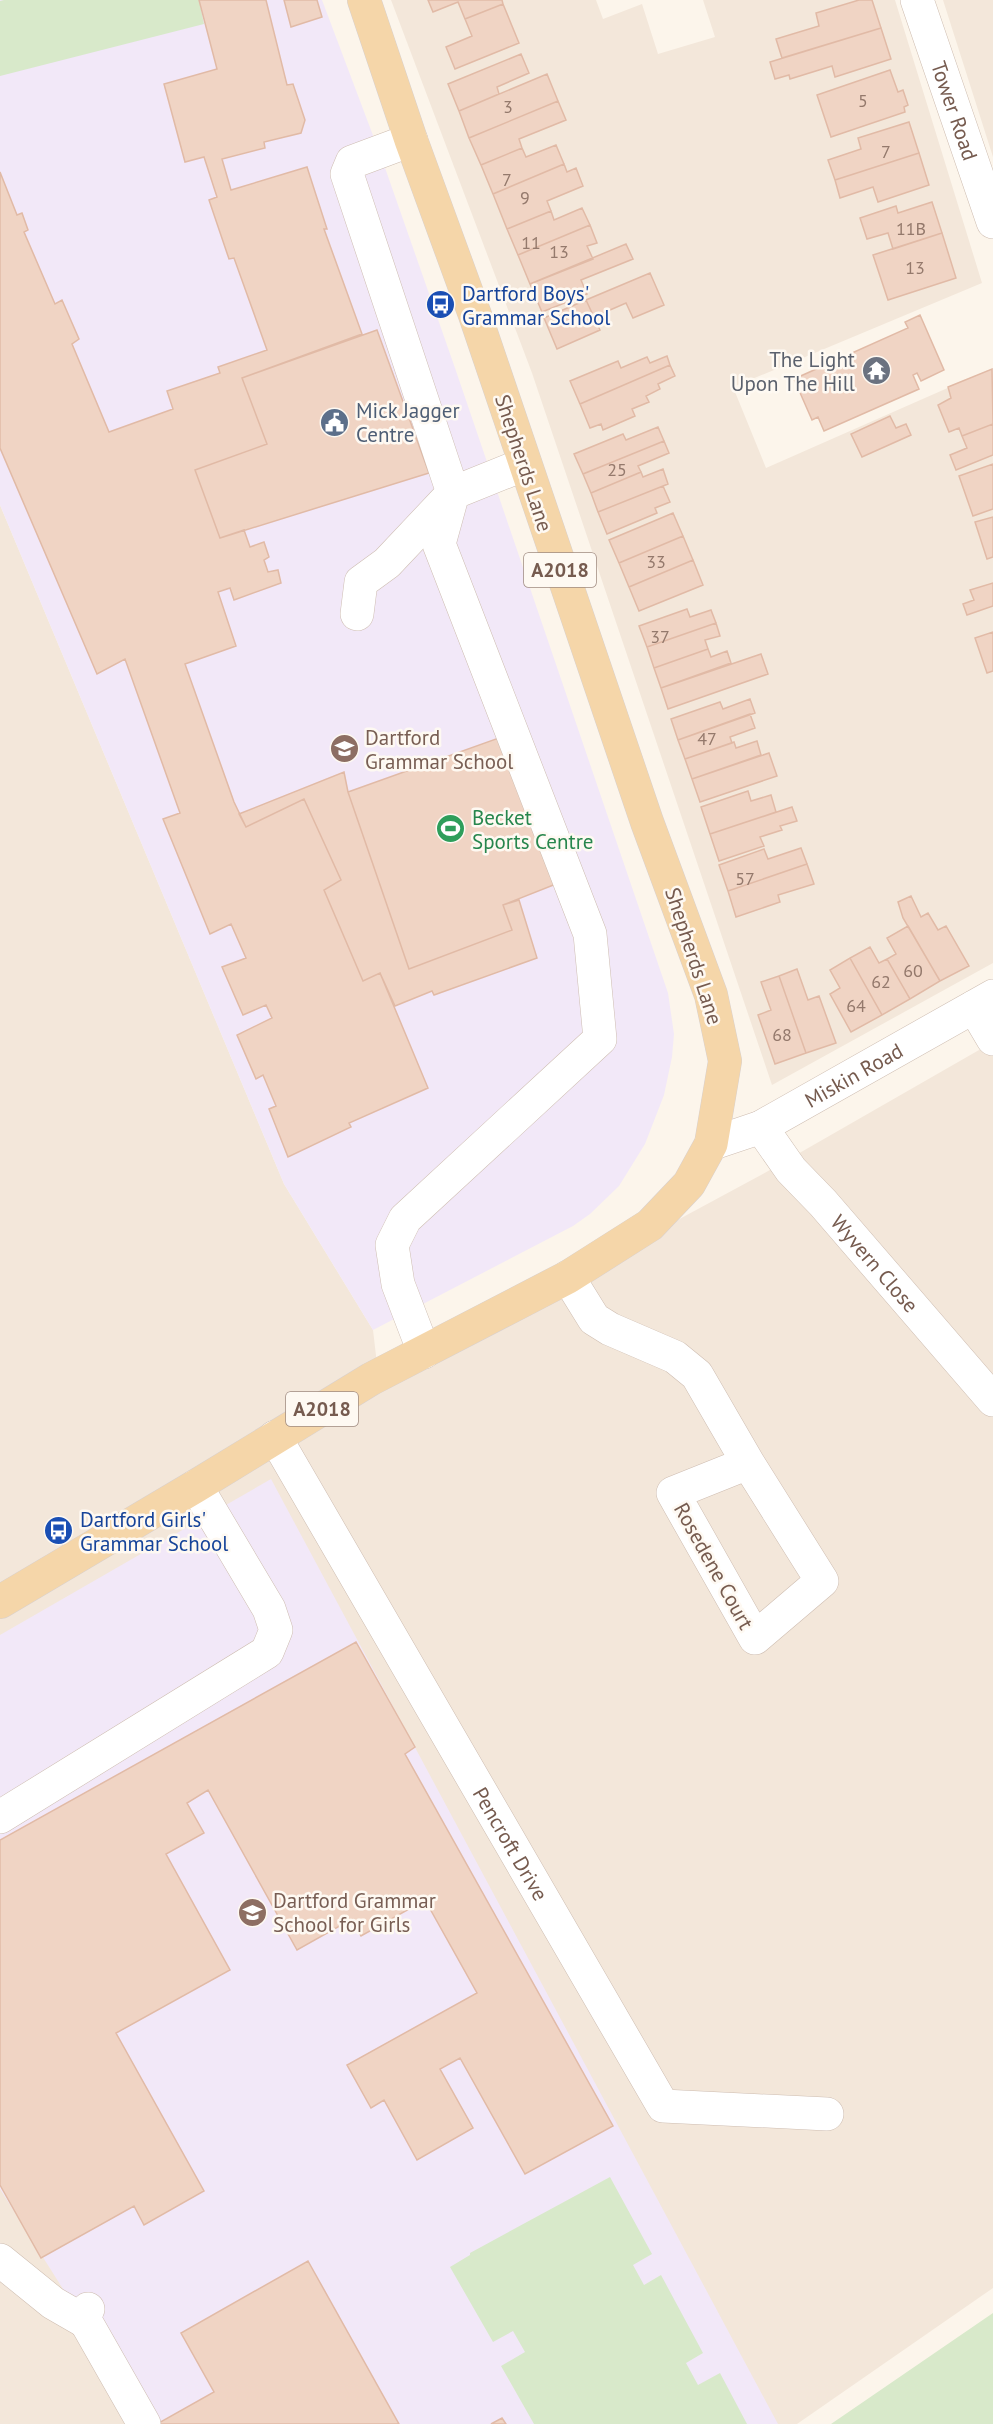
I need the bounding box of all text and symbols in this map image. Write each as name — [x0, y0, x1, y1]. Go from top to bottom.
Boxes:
street label: Tower Road — [925, 58, 984, 164]
house number: 5 — [858, 89, 868, 112]
house number: 3 — [503, 95, 513, 118]
house number: 7 — [881, 140, 891, 163]
house number: 7 — [502, 168, 512, 191]
house number: 9 — [520, 186, 530, 209]
house number: 11B — [896, 217, 926, 240]
house number: 11 — [521, 231, 541, 254]
house number: 13 — [549, 240, 569, 263]
house number: 13 — [905, 256, 925, 279]
place label: Dartford Boys' Grammar School — [462, 280, 610, 331]
bus stop icon: Dartford Boys' Grammar School — [425, 289, 457, 321]
place label: The Light Upon The Hill — [731, 346, 855, 397]
temple icon: The Light Upon The Hill — [860, 355, 892, 387]
street label: Shepherds Lane — [489, 391, 559, 535]
place label: Mick Jagger Centre — [356, 397, 460, 448]
public building icon: Mick Jagger Centre — [319, 406, 351, 438]
house number: 25 — [607, 458, 627, 481]
house number: 33 — [646, 550, 666, 573]
road number: A2018 — [524, 553, 596, 587]
house number: 37 — [650, 625, 670, 648]
place label: Dartford Grammar School — [365, 724, 513, 775]
house number: 47 — [697, 727, 717, 750]
school or university icon: Dartford Grammar School — [328, 733, 360, 765]
place label: Becket Sports Centre — [472, 804, 593, 855]
sports icon: Becket Sports Centre — [435, 813, 467, 845]
house number: 57 — [735, 867, 755, 890]
street label: Shepherds Lane — [659, 884, 729, 1028]
house number: 60 — [903, 959, 923, 982]
house number: 62 — [871, 970, 891, 993]
house number: 64 — [846, 994, 866, 1017]
house number: 68 — [772, 1023, 792, 1046]
street label: Miskin Road — [800, 1036, 907, 1113]
street label: Wyvern Close — [825, 1209, 925, 1318]
road number: A2018 — [286, 1392, 358, 1426]
street label: Rosedene Court — [668, 1498, 760, 1634]
place label: Dartford Girls' Grammar School — [80, 1506, 228, 1557]
bus stop icon: Dartford Girls' Grammar School — [43, 1515, 75, 1547]
street label: Pencroft Drive — [467, 1782, 554, 1905]
place label: Dartford Grammar School for Girls — [273, 1887, 436, 1938]
school or university icon: Dartford Grammar School for Girls — [236, 1896, 268, 1928]

